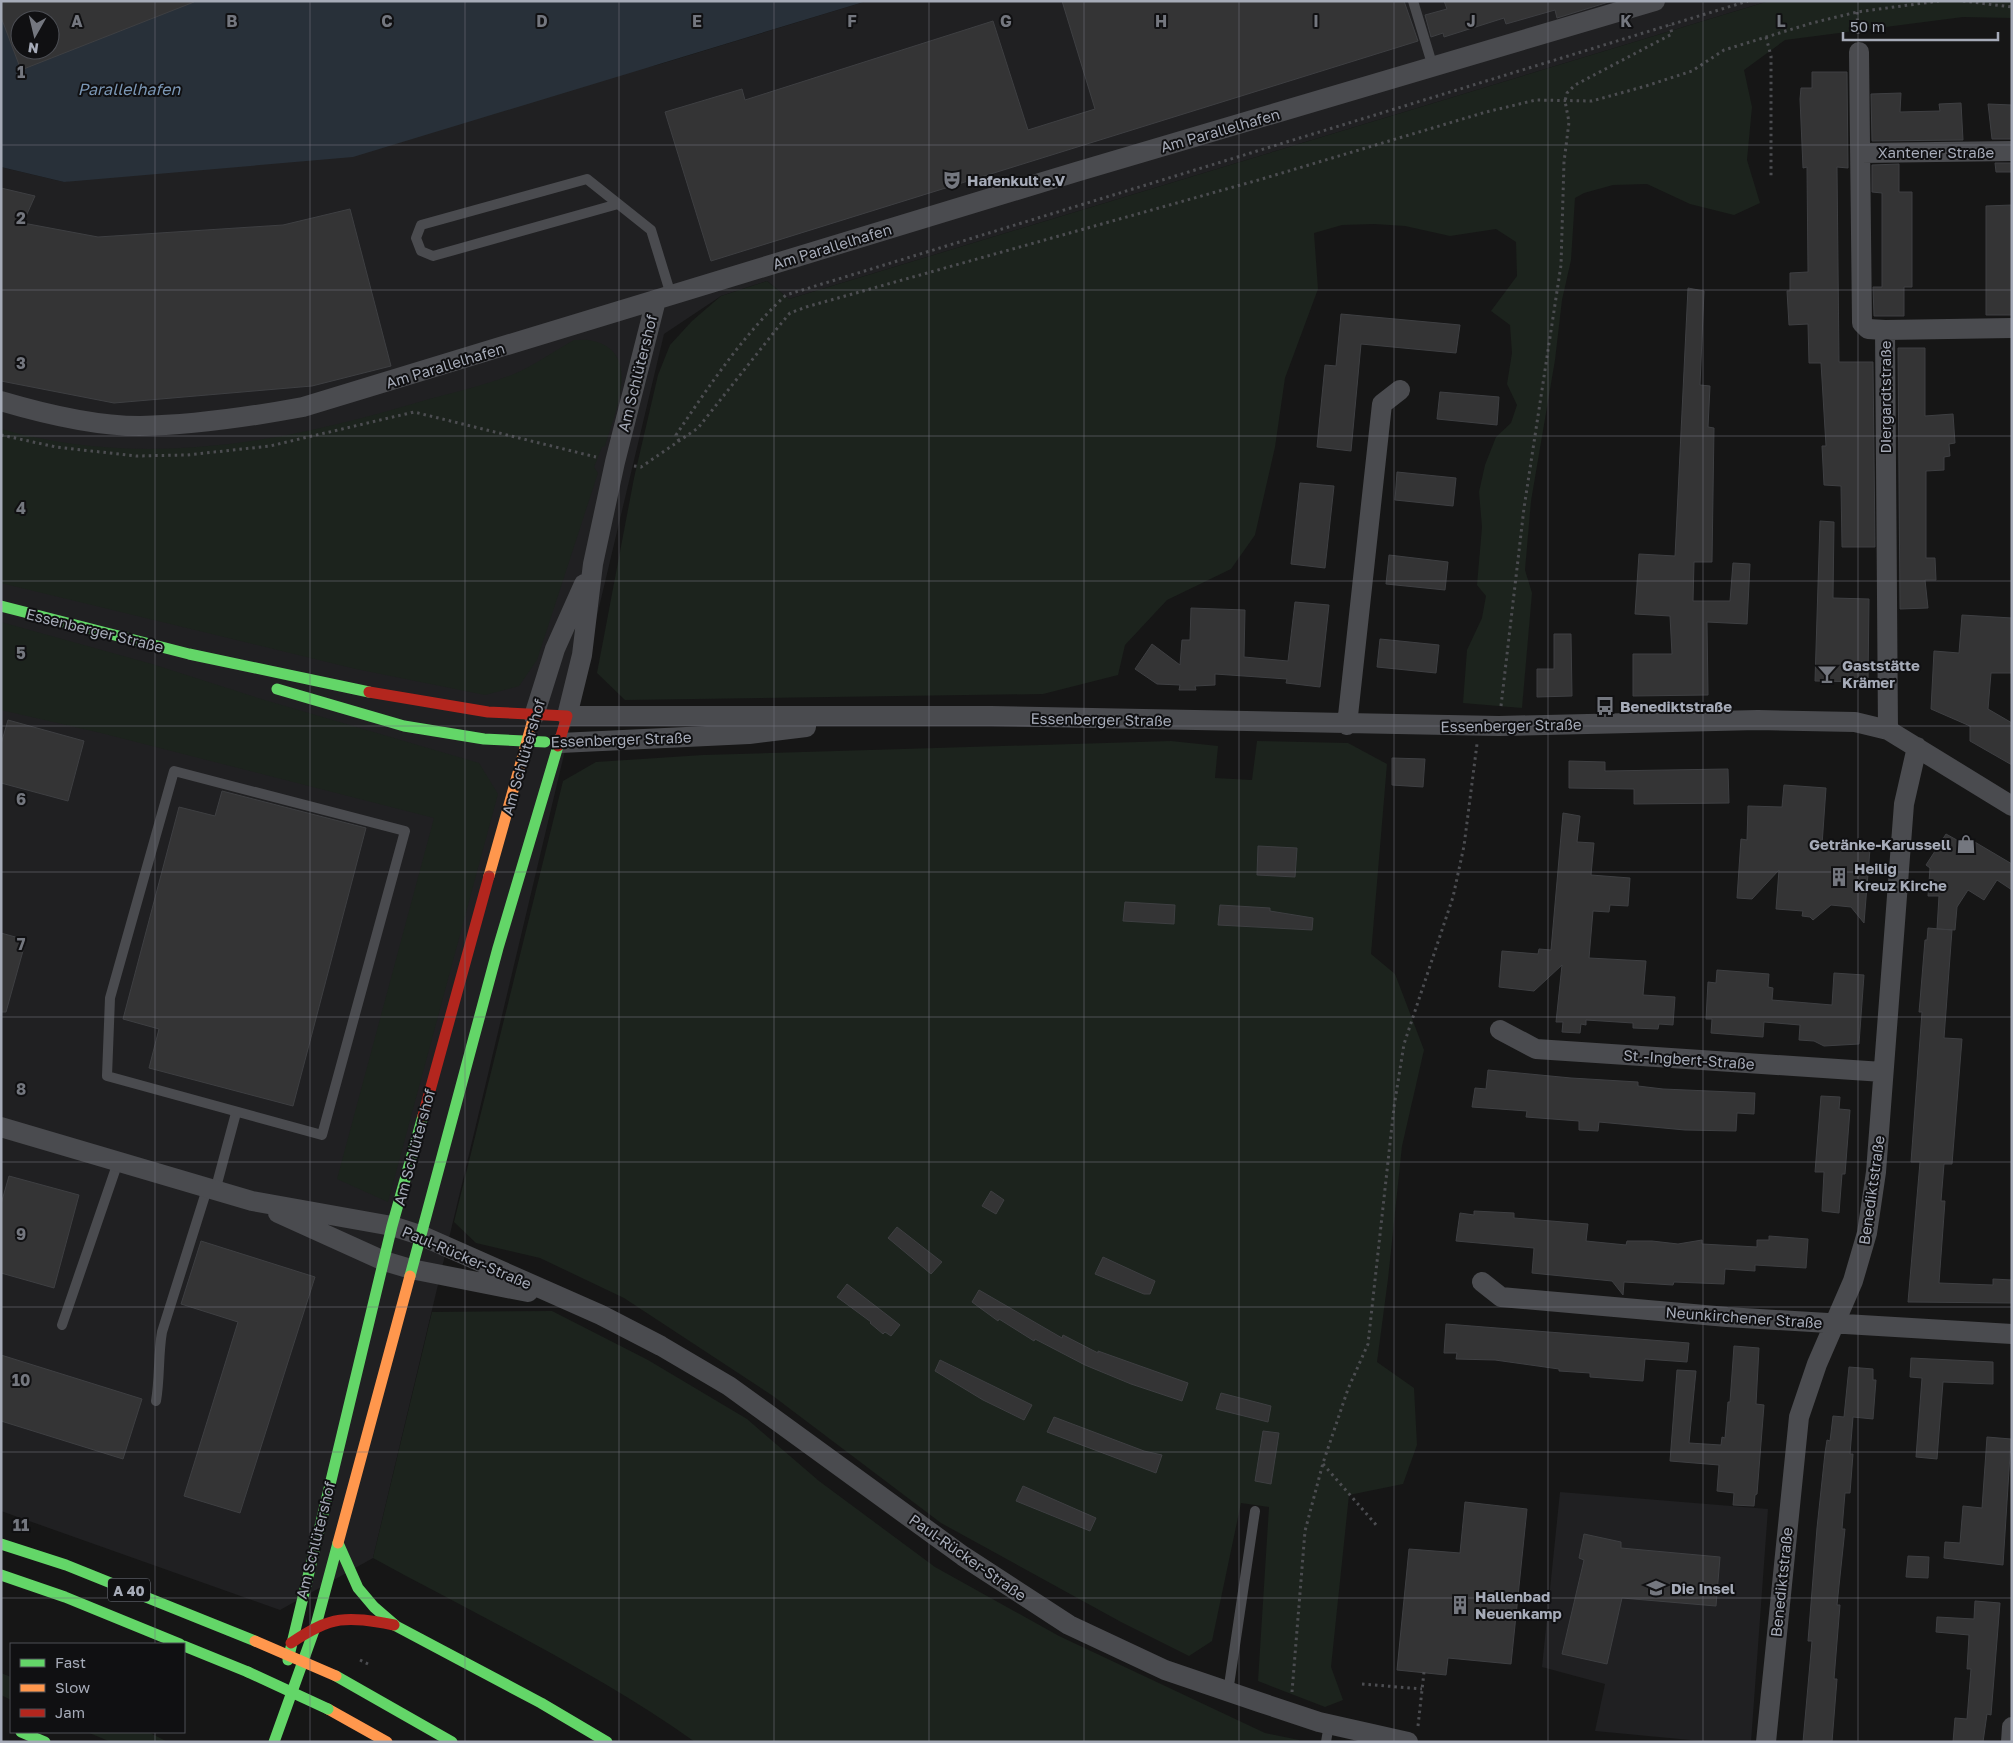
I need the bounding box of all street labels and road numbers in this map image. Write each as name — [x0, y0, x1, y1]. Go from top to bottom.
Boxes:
street label: Am Parallelhafen — [1158, 104, 1282, 156]
street label: Xantener Straße — [1878, 143, 1994, 161]
street label: Am Parallelhafen — [770, 219, 894, 273]
street label: Am Schlütershof — [614, 312, 660, 433]
street label: Am Parallelhafen — [383, 338, 507, 392]
street label: Diergardtstraße — [1876, 340, 1894, 454]
street label: Essenberger Straße — [24, 604, 166, 656]
street label: Am Schlütershof — [498, 696, 548, 817]
street label: Essenberger Straße — [1030, 709, 1172, 729]
street label: Essenberger Straße — [1440, 715, 1582, 735]
street label: Essenberger Straße — [550, 728, 692, 750]
street label: St.-Ingbert-Straße — [1623, 1045, 1755, 1073]
street label: Am Schlütershof — [390, 1086, 438, 1207]
street label: Benediktstraße — [1854, 1134, 1888, 1246]
street label: Paul-Rücker-Straße — [400, 1222, 535, 1292]
street label: Neunkirchener Straße — [1665, 1303, 1823, 1331]
street label: Am Schlütershof — [292, 1479, 338, 1600]
street label: Paul-Rücker-Straße — [906, 1510, 1030, 1604]
street label: Benediktstraße — [1766, 1526, 1796, 1638]
road number: A 40 — [108, 1578, 150, 1602]

